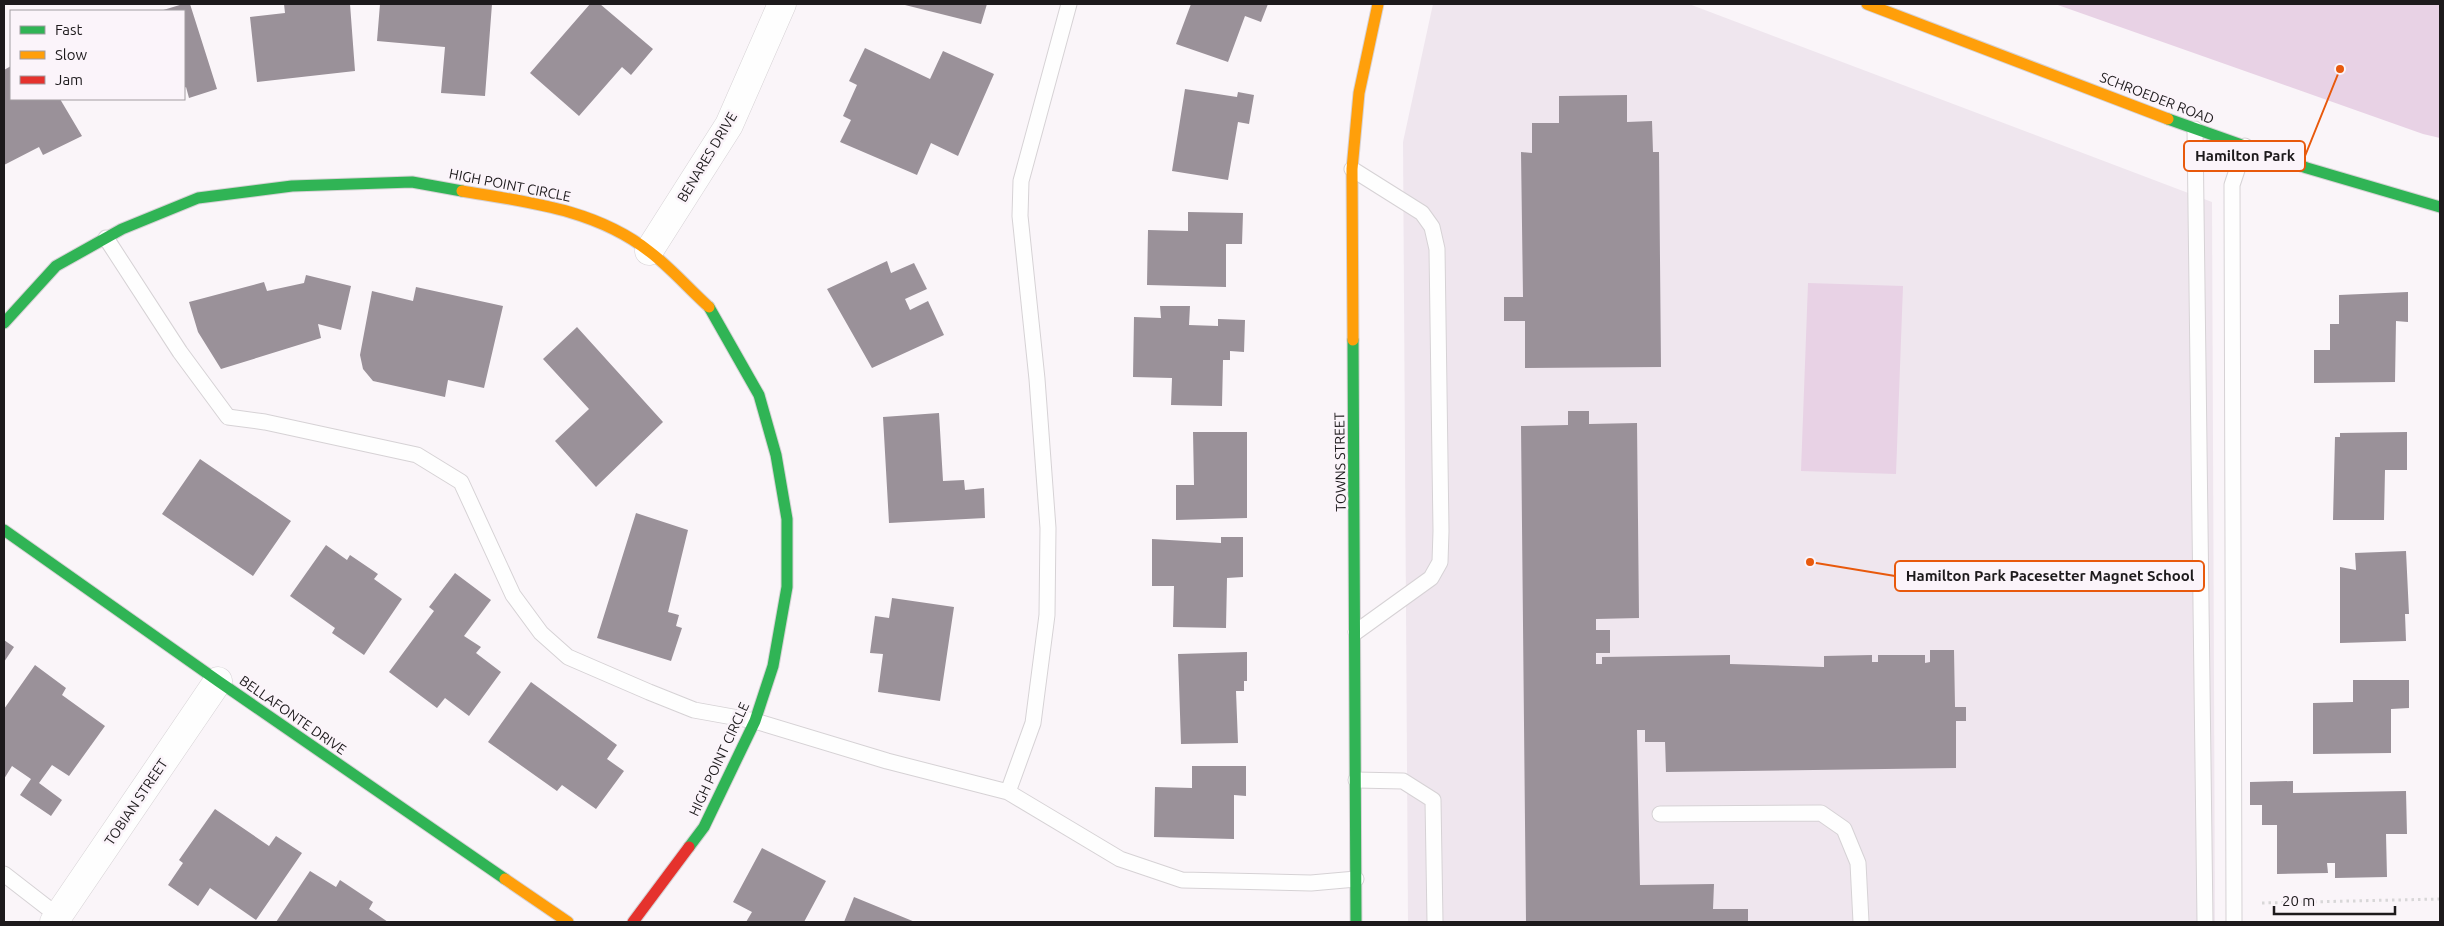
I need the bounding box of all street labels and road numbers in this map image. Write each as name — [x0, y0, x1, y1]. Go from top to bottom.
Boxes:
street label: SCHROEDER ROAD — [2098, 69, 2217, 127]
street label: BENARES DRIVE — [674, 109, 740, 205]
street label: HIGH POINT CIRCLE — [448, 165, 572, 205]
street label: TOWNS STREET — [1331, 412, 1349, 512]
street label: BELLAFONTE DRIVE — [237, 672, 350, 758]
street label: HIGH POINT CIRCLE — [686, 699, 752, 818]
street label: TOBIAN STREET — [101, 756, 171, 848]

